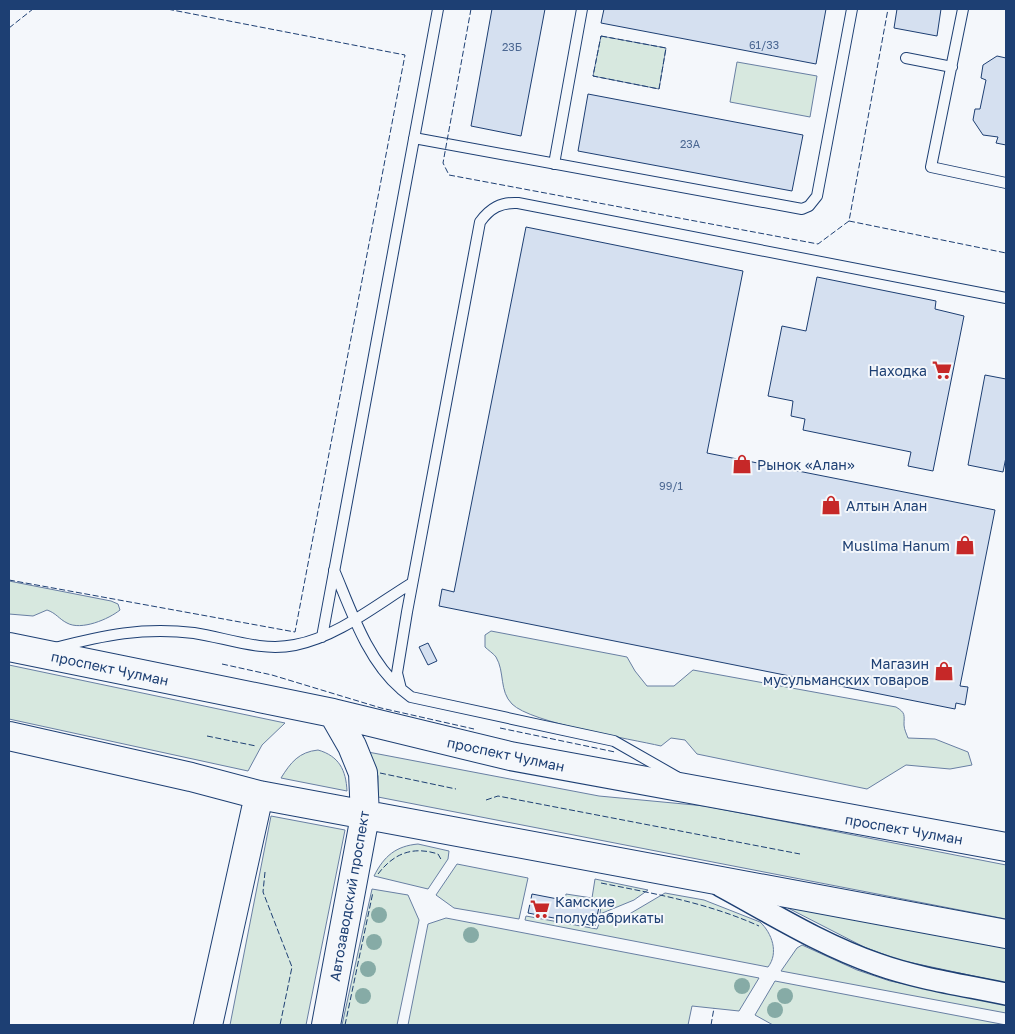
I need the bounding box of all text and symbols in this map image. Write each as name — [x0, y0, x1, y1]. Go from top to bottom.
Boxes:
house number: 61/33 — [749, 38, 779, 51]
house number: 23Б — [502, 40, 522, 53]
house number: 23А — [680, 137, 701, 150]
supermarket icon: Находка — [931, 359, 953, 381]
place label: Находка — [868, 362, 927, 379]
shop icon: Рынок «Алан» — [731, 453, 753, 475]
place label: Рынок «Алан» — [757, 456, 855, 473]
house number: 99/1 — [659, 479, 683, 492]
shop icon: Алтын Алан — [820, 494, 842, 516]
place label: Алтын Алан — [846, 497, 927, 514]
shop icon: Muslima Hanum — [954, 534, 976, 556]
place label: Muslima Hanum — [842, 537, 950, 554]
street label: проспект Чулман — [50, 647, 170, 689]
place label: Магазин мусульманских товаров — [763, 655, 929, 688]
shop icon: Магазин мусульманских товаров — [933, 660, 955, 682]
street label: проспект Чулман — [446, 733, 566, 775]
street label: Автозаводский проспект — [326, 809, 372, 983]
street label: проспект Чулман — [844, 810, 964, 848]
place label: Камские полуфабрикаты — [555, 893, 664, 926]
supermarket icon: Камские полуфабрикаты — [529, 898, 551, 920]

